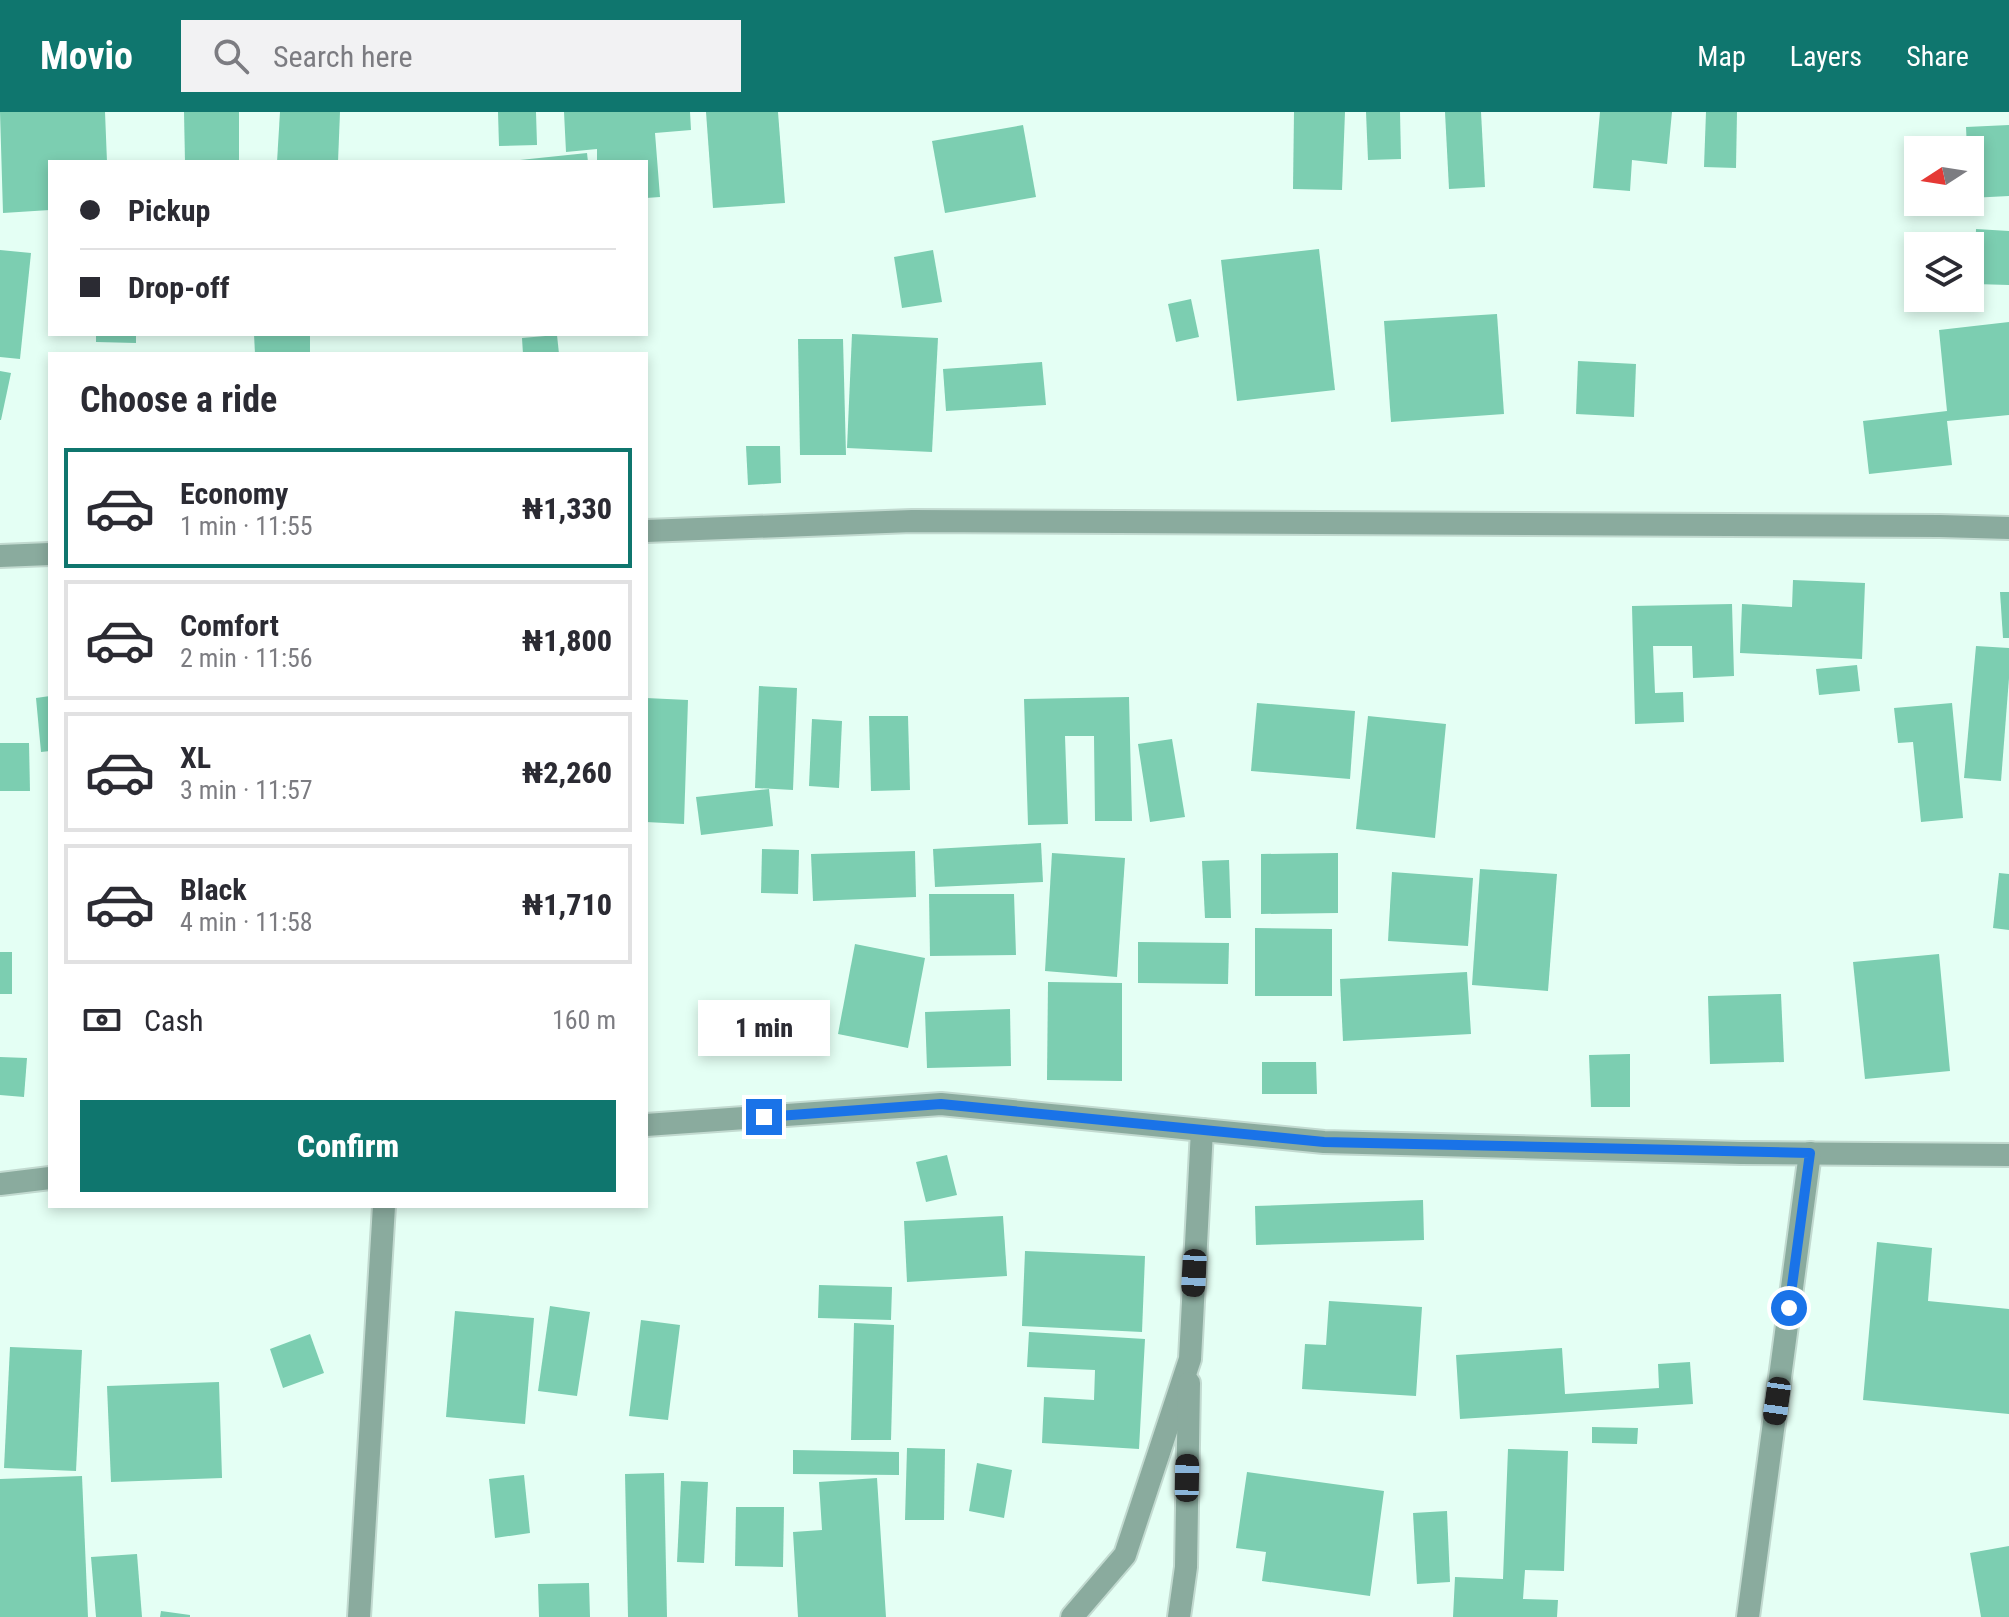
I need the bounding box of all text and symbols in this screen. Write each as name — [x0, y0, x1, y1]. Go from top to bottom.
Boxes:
search box — [181, 20, 741, 92]
text: Movio — [40, 34, 133, 78]
icon: search — [209, 34, 253, 78]
text: Search here — [273, 39, 413, 74]
text: Map — [1697, 40, 1746, 73]
text: Layers — [1790, 40, 1862, 73]
text: Share — [1906, 40, 1969, 73]
north arrow — [1904, 136, 1984, 216]
map controls — [1904, 136, 1984, 312]
text: Pickup — [128, 193, 210, 228]
button: layers — [1904, 232, 1984, 312]
text: Drop-off — [128, 270, 230, 305]
text: Choose a ride — [80, 379, 277, 421]
icon: car — [84, 472, 156, 544]
text: Economy — [180, 476, 288, 511]
text: ₦1,330 — [522, 491, 612, 526]
text: 1 min · 11:55 — [180, 511, 313, 541]
icon: car — [84, 604, 156, 676]
text: Comfort — [180, 608, 279, 643]
text: ₦1,800 — [522, 623, 612, 658]
text: 2 min · 11:56 — [180, 643, 313, 673]
icon: car — [84, 736, 156, 808]
text: XL — [180, 740, 211, 775]
text: ₦2,260 — [522, 755, 612, 790]
text: 3 min · 11:57 — [180, 775, 313, 805]
icon: car — [84, 868, 156, 940]
text: Black — [180, 872, 247, 907]
text: ₦1,710 — [522, 887, 612, 922]
text: 4 min · 11:58 — [180, 907, 313, 937]
icon: cash — [80, 998, 124, 1042]
callout: 1 min — [698, 1001, 830, 1057]
text: Cash — [144, 1003, 204, 1038]
text: 160 m — [552, 1005, 616, 1035]
text: 1 min — [735, 1013, 793, 1043]
route end — [746, 1099, 782, 1135]
button: Confirm — [80, 1100, 616, 1192]
car — [1181, 1248, 1207, 1298]
route start — [1771, 1290, 1807, 1326]
car — [1762, 1376, 1792, 1426]
car — [1175, 1454, 1199, 1502]

